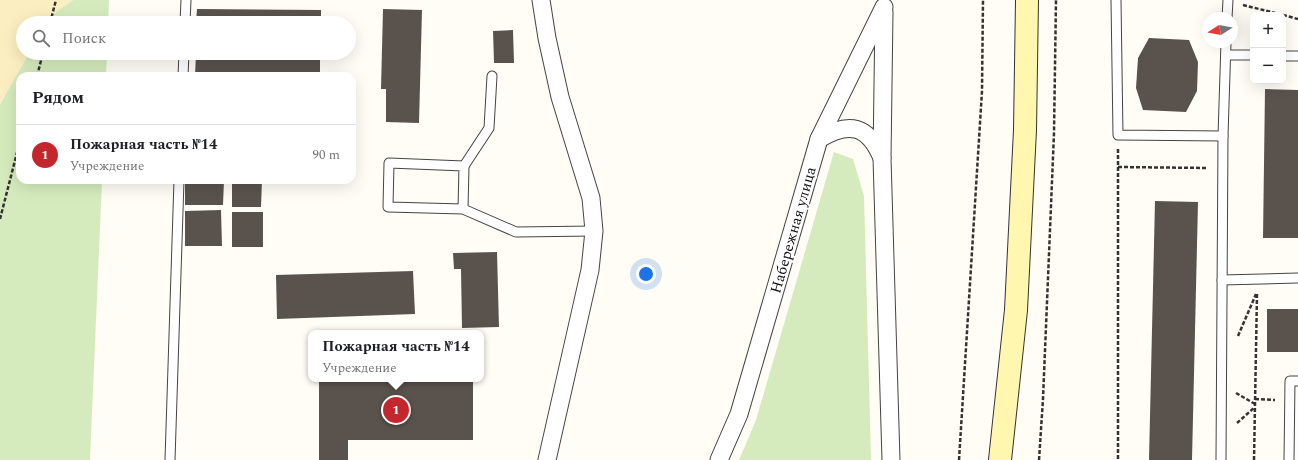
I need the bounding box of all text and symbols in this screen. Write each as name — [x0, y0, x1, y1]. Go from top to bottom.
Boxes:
north arrow — [1202, 12, 1238, 48]
map controls — [1250, 12, 1286, 84]
button: + — [1250, 12, 1286, 48]
search box — [16, 16, 356, 60]
icon: search — [30, 27, 52, 49]
text: Поиск — [62, 27, 106, 50]
button: − — [1250, 48, 1286, 84]
text: Рядом — [32, 85, 84, 111]
text: Пожарная часть №14 — [70, 133, 217, 156]
text: 1 — [41, 145, 49, 165]
text: 90 m — [313, 145, 340, 165]
text: Учреждение — [70, 156, 144, 176]
street label: Набережная улица — [764, 164, 823, 296]
your location — [636, 264, 656, 284]
popup — [308, 330, 484, 382]
text: Пожарная часть №14 — [322, 335, 470, 358]
text: Учреждение — [322, 358, 396, 378]
pin: 1 — [383, 395, 409, 425]

